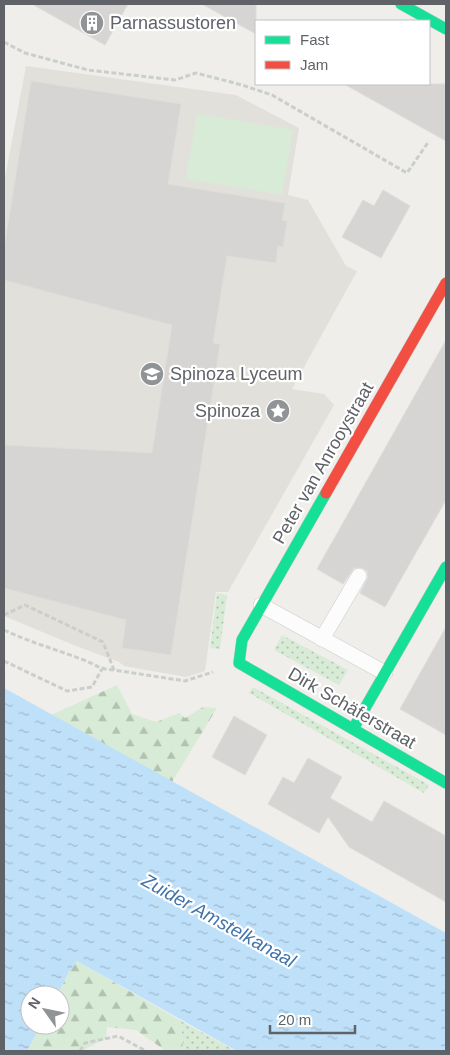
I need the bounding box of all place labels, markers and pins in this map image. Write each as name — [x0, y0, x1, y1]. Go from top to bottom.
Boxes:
building icon: Parnassustoren — [79, 10, 105, 36]
place label: Parnassustoren — [110, 13, 236, 33]
school or university icon: Spinoza Lyceum — [139, 361, 165, 387]
place label: Spinoza Lyceum — [170, 364, 302, 384]
place icon: Spinoza — [265, 398, 291, 424]
place label: Spinoza — [195, 401, 261, 421]

